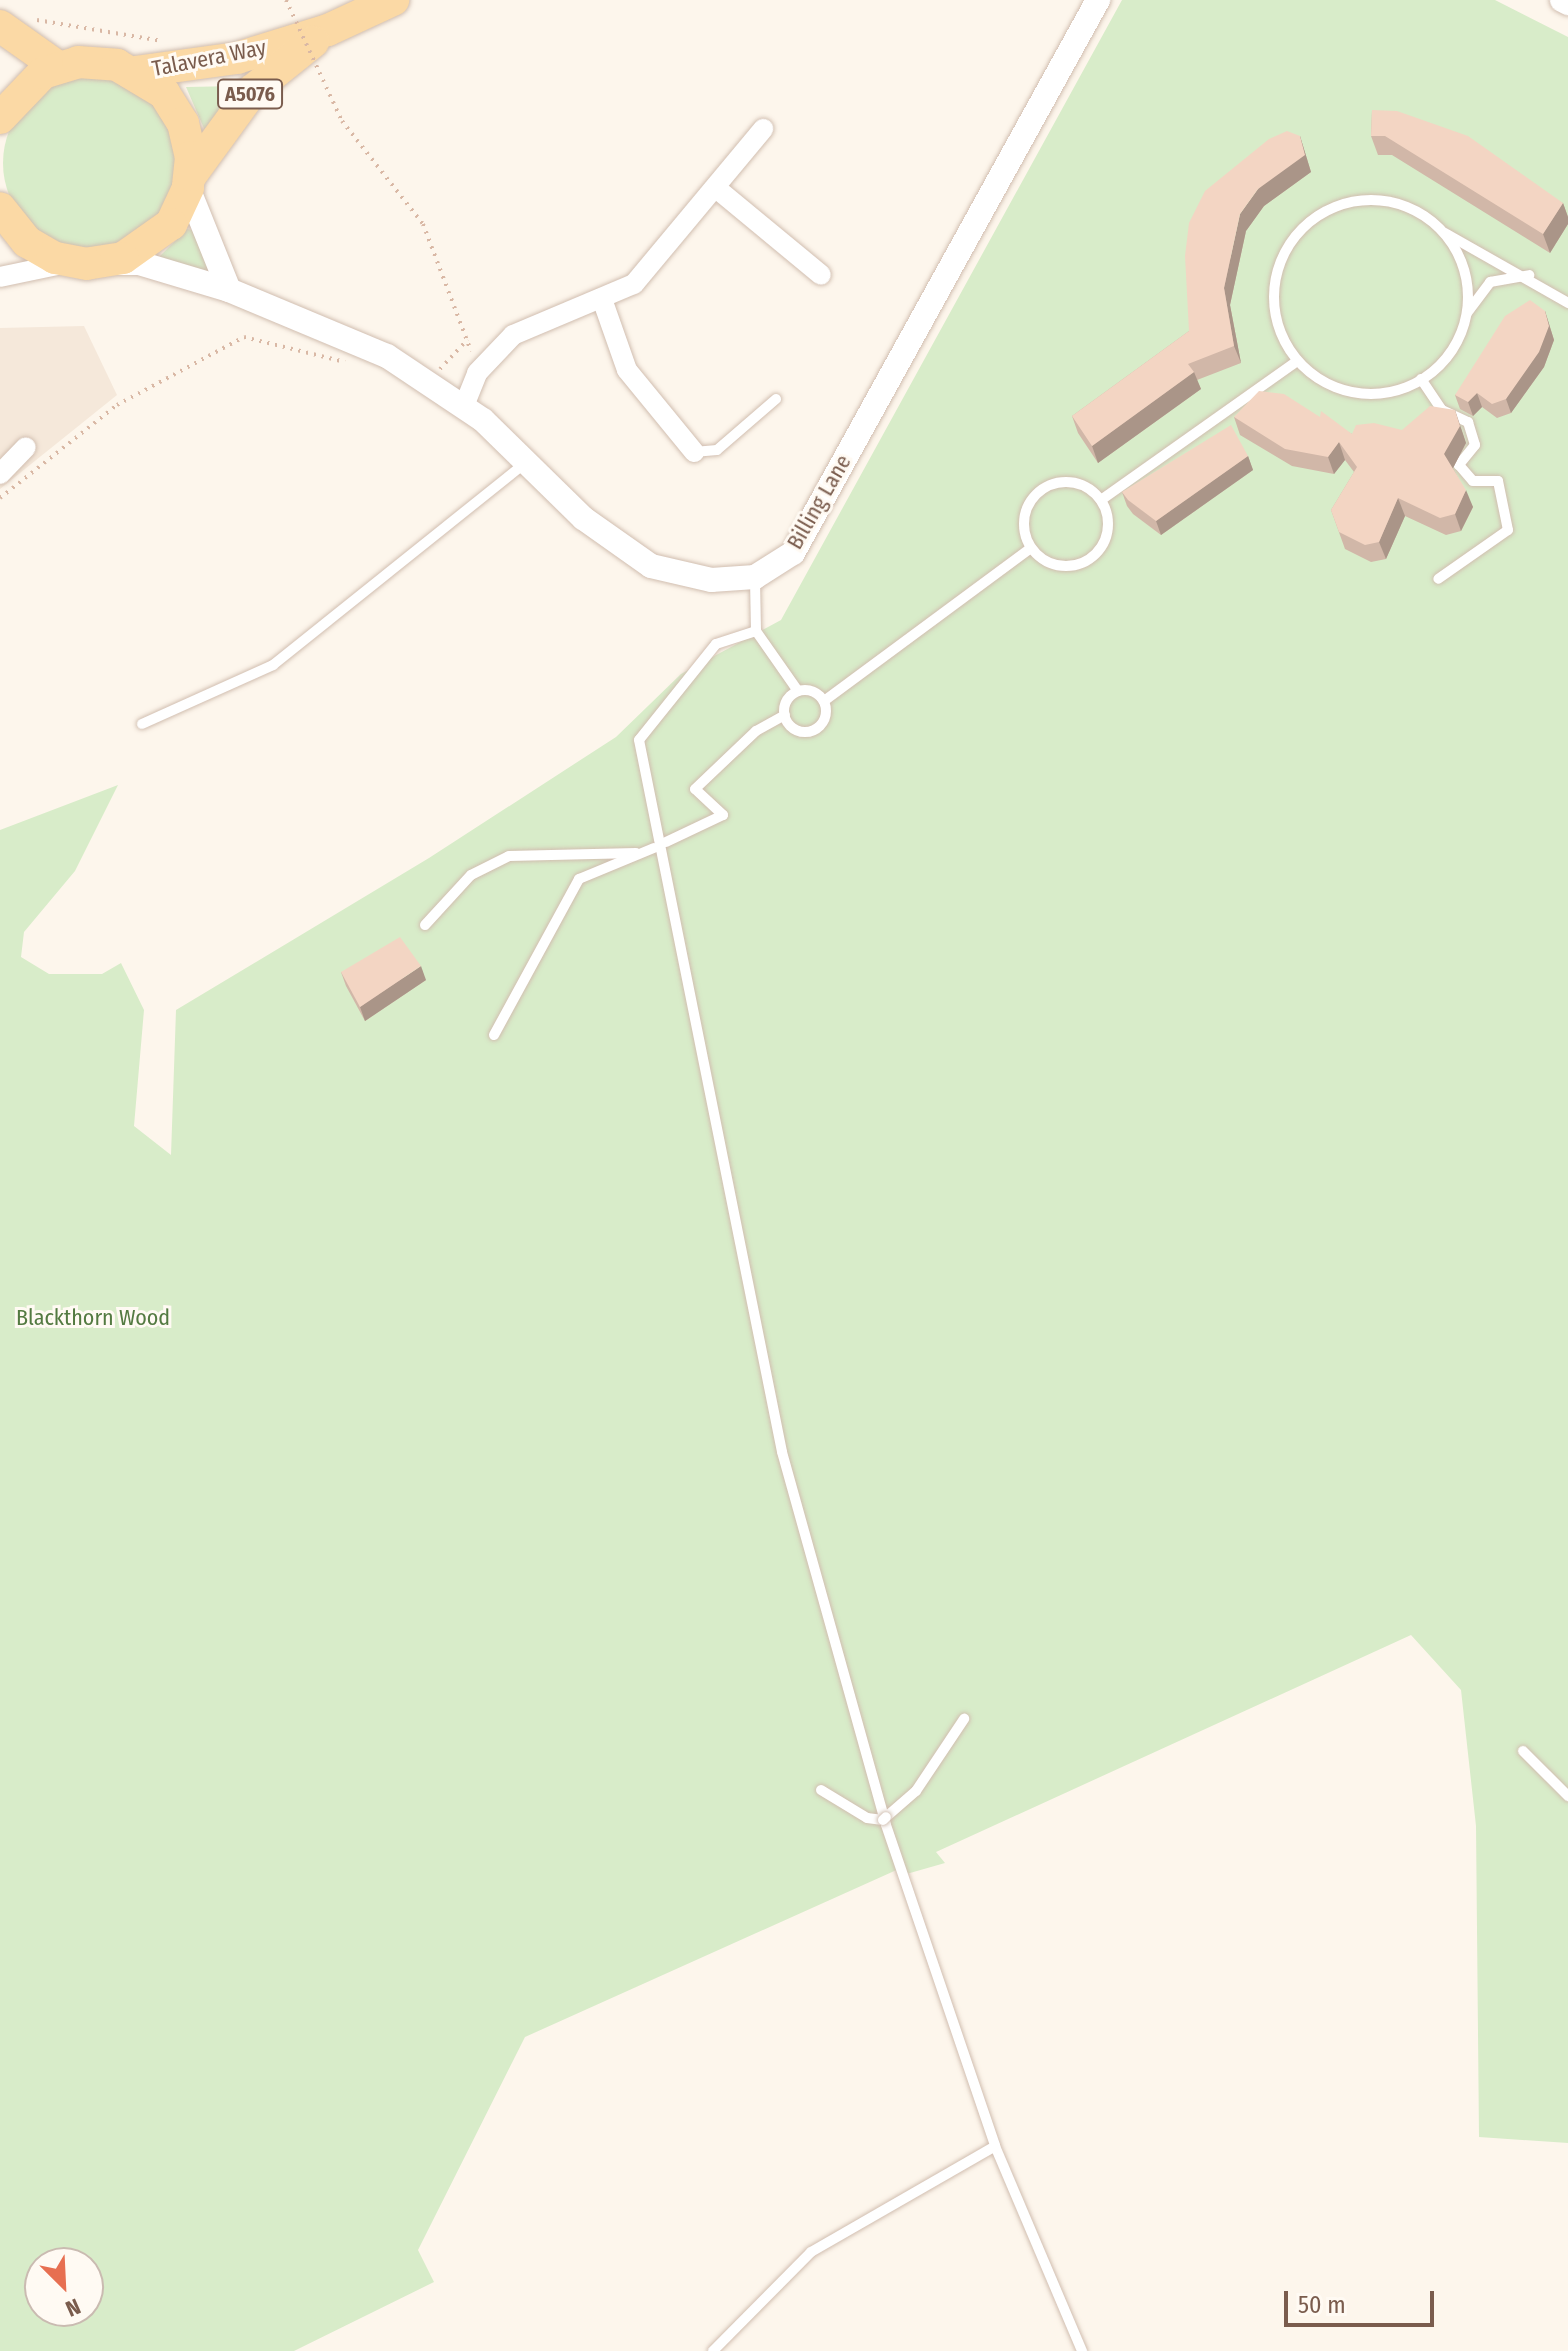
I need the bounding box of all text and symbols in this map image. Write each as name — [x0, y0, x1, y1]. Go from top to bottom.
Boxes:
street label: Talavera Way — [150, 34, 268, 82]
road number: A5076 — [216, 78, 284, 110]
street label: Billing Lane — [781, 450, 857, 554]
park label: Blackthorn Wood — [16, 1305, 170, 1331]
north arrow — [24, 2247, 104, 2327]
scale bar — [1288, 2275, 1438, 2325]
text: 50 m — [1298, 2291, 1346, 2319]
text: N — [62, 2293, 85, 2323]

